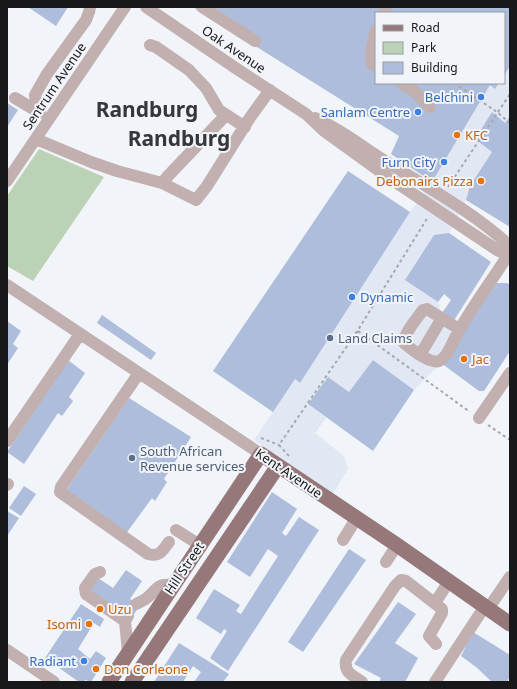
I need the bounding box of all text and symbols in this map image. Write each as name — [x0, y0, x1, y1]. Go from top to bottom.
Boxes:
legend — [375, 12, 505, 84]
text: Road — [411, 19, 440, 36]
street label: Oak Avenue — [199, 21, 269, 77]
street label: Sentrum Avenue — [18, 39, 90, 133]
text: Park — [411, 39, 437, 56]
text: Building — [411, 59, 458, 76]
place label: Belchini — [425, 88, 473, 106]
marker: Belchini — [476, 92, 486, 102]
district label: Randburg — [96, 95, 198, 123]
place label: Sanlam Centre — [321, 103, 410, 121]
marker: Sanlam Centre — [413, 107, 423, 117]
district label: Randburg — [128, 124, 230, 152]
place label: KFC — [465, 126, 488, 144]
marker: KFC — [452, 130, 462, 140]
place label: Furn City — [382, 153, 436, 171]
marker: Furn City — [439, 157, 449, 167]
place label: Debonairs Pizza — [376, 172, 473, 190]
marker: Debonairs Pizza — [476, 176, 486, 186]
place label: Dynamic — [360, 288, 413, 306]
marker: Dynamic — [347, 292, 357, 302]
place label: Land Claims — [338, 329, 412, 347]
marker: Land Claims — [325, 333, 335, 343]
place label: Jac — [470, 350, 489, 368]
marker: Jac — [459, 354, 469, 364]
place label: South African Revenue services — [140, 442, 245, 475]
street label: Kent Avenue — [252, 444, 326, 502]
marker: South African Revenue services — [127, 453, 137, 463]
street label: Hill Street — [160, 538, 208, 598]
place label: Uzu — [108, 600, 132, 618]
marker: Uzu — [95, 604, 105, 614]
place label: Isomi — [47, 615, 81, 633]
marker: Isomi — [84, 619, 94, 629]
place label: Radiant — [29, 652, 76, 670]
marker: Radiant — [79, 656, 89, 666]
place label: Don Corleone — [104, 660, 188, 678]
marker: Don Corleone — [91, 664, 101, 674]

